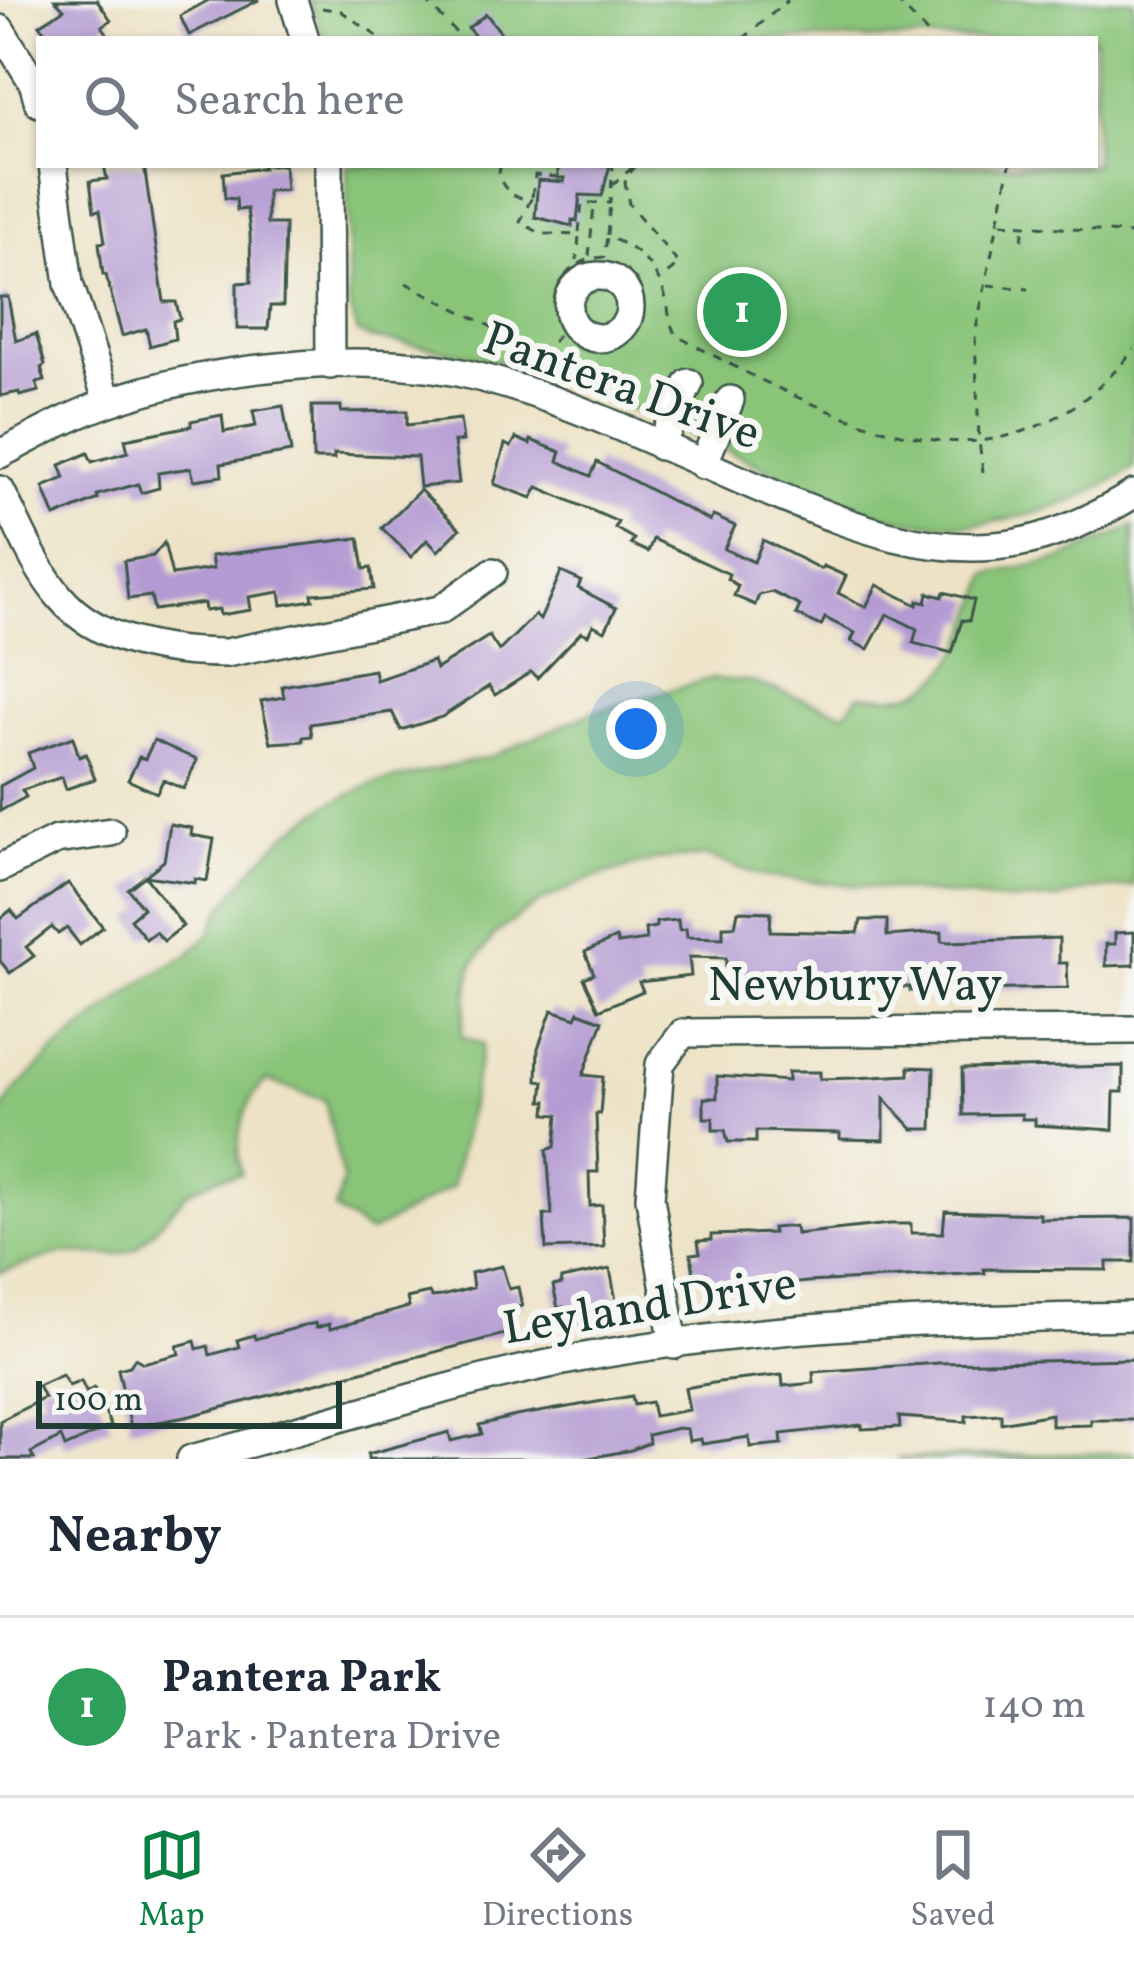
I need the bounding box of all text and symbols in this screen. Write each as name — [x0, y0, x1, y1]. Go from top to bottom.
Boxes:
search box — [36, 36, 1098, 168]
icon: search — [78, 69, 144, 135]
text: Search here — [174, 71, 405, 134]
pin: 1 — [703, 267, 781, 357]
street label: Pantera Drive — [473, 307, 769, 469]
your location — [606, 699, 666, 759]
street label: Newbury Way — [708, 954, 1002, 1021]
street label: Leyland Drive — [499, 1252, 801, 1364]
scale bar — [36, 1375, 342, 1428]
text: 100 m — [54, 1379, 143, 1425]
text: Nearby — [48, 1502, 222, 1573]
text: Pantera Park — [162, 1648, 441, 1711]
text: 1 — [79, 1680, 95, 1734]
text: 140 m — [983, 1680, 1086, 1734]
text: Park · Pantera Drive — [162, 1711, 501, 1765]
tab: Map — [139, 1822, 205, 1940]
tab: Directions — [482, 1822, 633, 1940]
tab: Saved — [910, 1822, 995, 1940]

